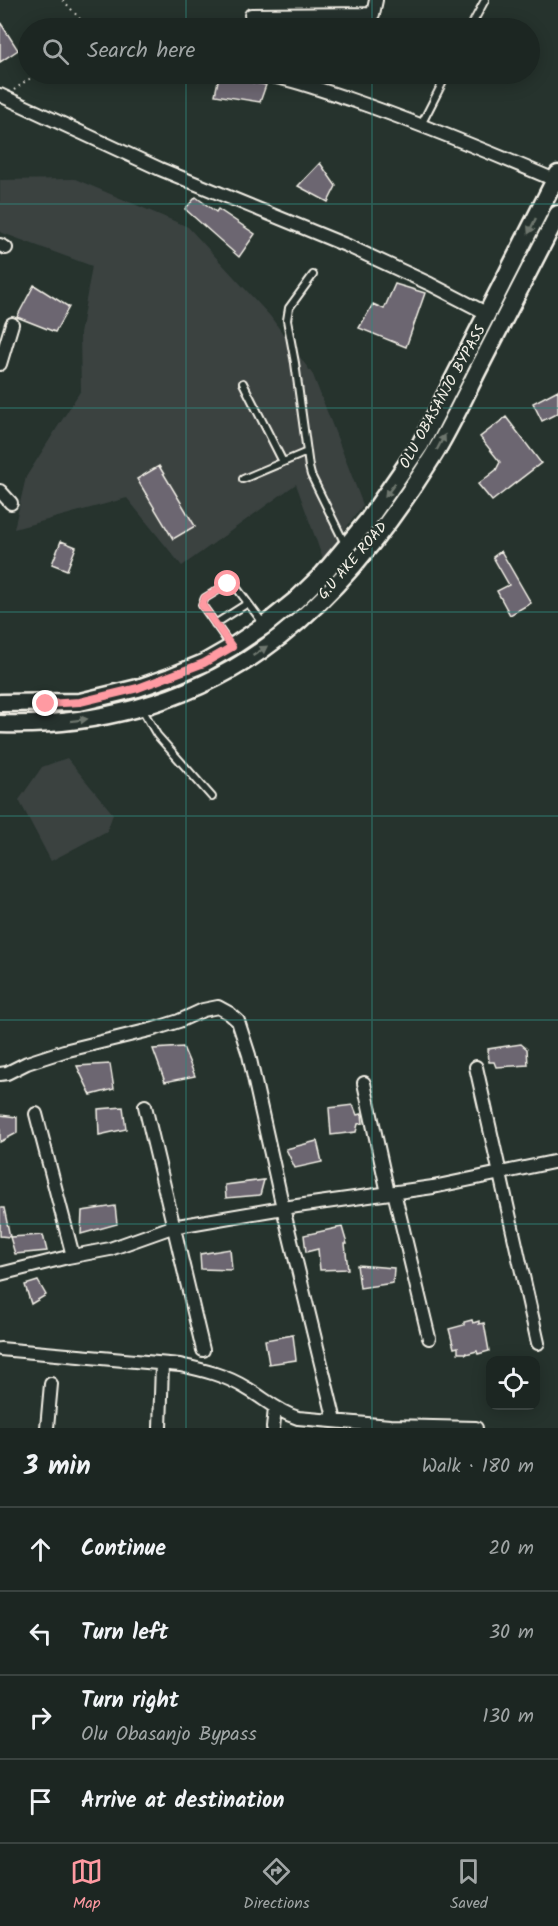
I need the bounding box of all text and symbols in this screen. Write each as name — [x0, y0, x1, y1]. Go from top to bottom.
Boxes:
search box — [18, 18, 540, 84]
text: Search here — [87, 34, 195, 69]
icon: search — [39, 35, 72, 68]
one-way arrow — [527, 218, 536, 235]
street label: OLU OBASANJO BYPASS — [393, 321, 493, 473]
one-way arrow — [436, 433, 446, 450]
one-way arrow — [384, 482, 396, 498]
street label: G.U AKE ROAD — [312, 516, 394, 606]
route start — [214, 570, 240, 596]
one-way arrow — [251, 645, 267, 657]
route end — [32, 690, 58, 716]
one-way arrow — [70, 715, 89, 725]
map controls — [486, 1356, 540, 1410]
button: locate — [486, 1356, 540, 1410]
text: 3 min — [24, 1446, 91, 1488]
text: Walk · 180 m — [422, 1451, 534, 1483]
text: Continue — [81, 1532, 166, 1567]
icon: ahead — [24, 1533, 57, 1566]
text: 20 m — [488, 1533, 534, 1565]
text: Turn left — [81, 1616, 168, 1651]
icon: left — [24, 1617, 57, 1650]
text: 30 m — [489, 1617, 534, 1649]
text: Turn right — [81, 1684, 179, 1719]
icon: right — [24, 1701, 57, 1734]
text: 130 m — [482, 1701, 534, 1733]
text: Olu Obasanjo Bypass — [81, 1719, 257, 1751]
text: Arrive at destination — [81, 1784, 284, 1819]
icon: arrive — [24, 1785, 57, 1818]
tab: Map — [70, 1855, 103, 1916]
tab: Directions — [243, 1855, 310, 1916]
tab: Saved — [450, 1855, 488, 1916]

